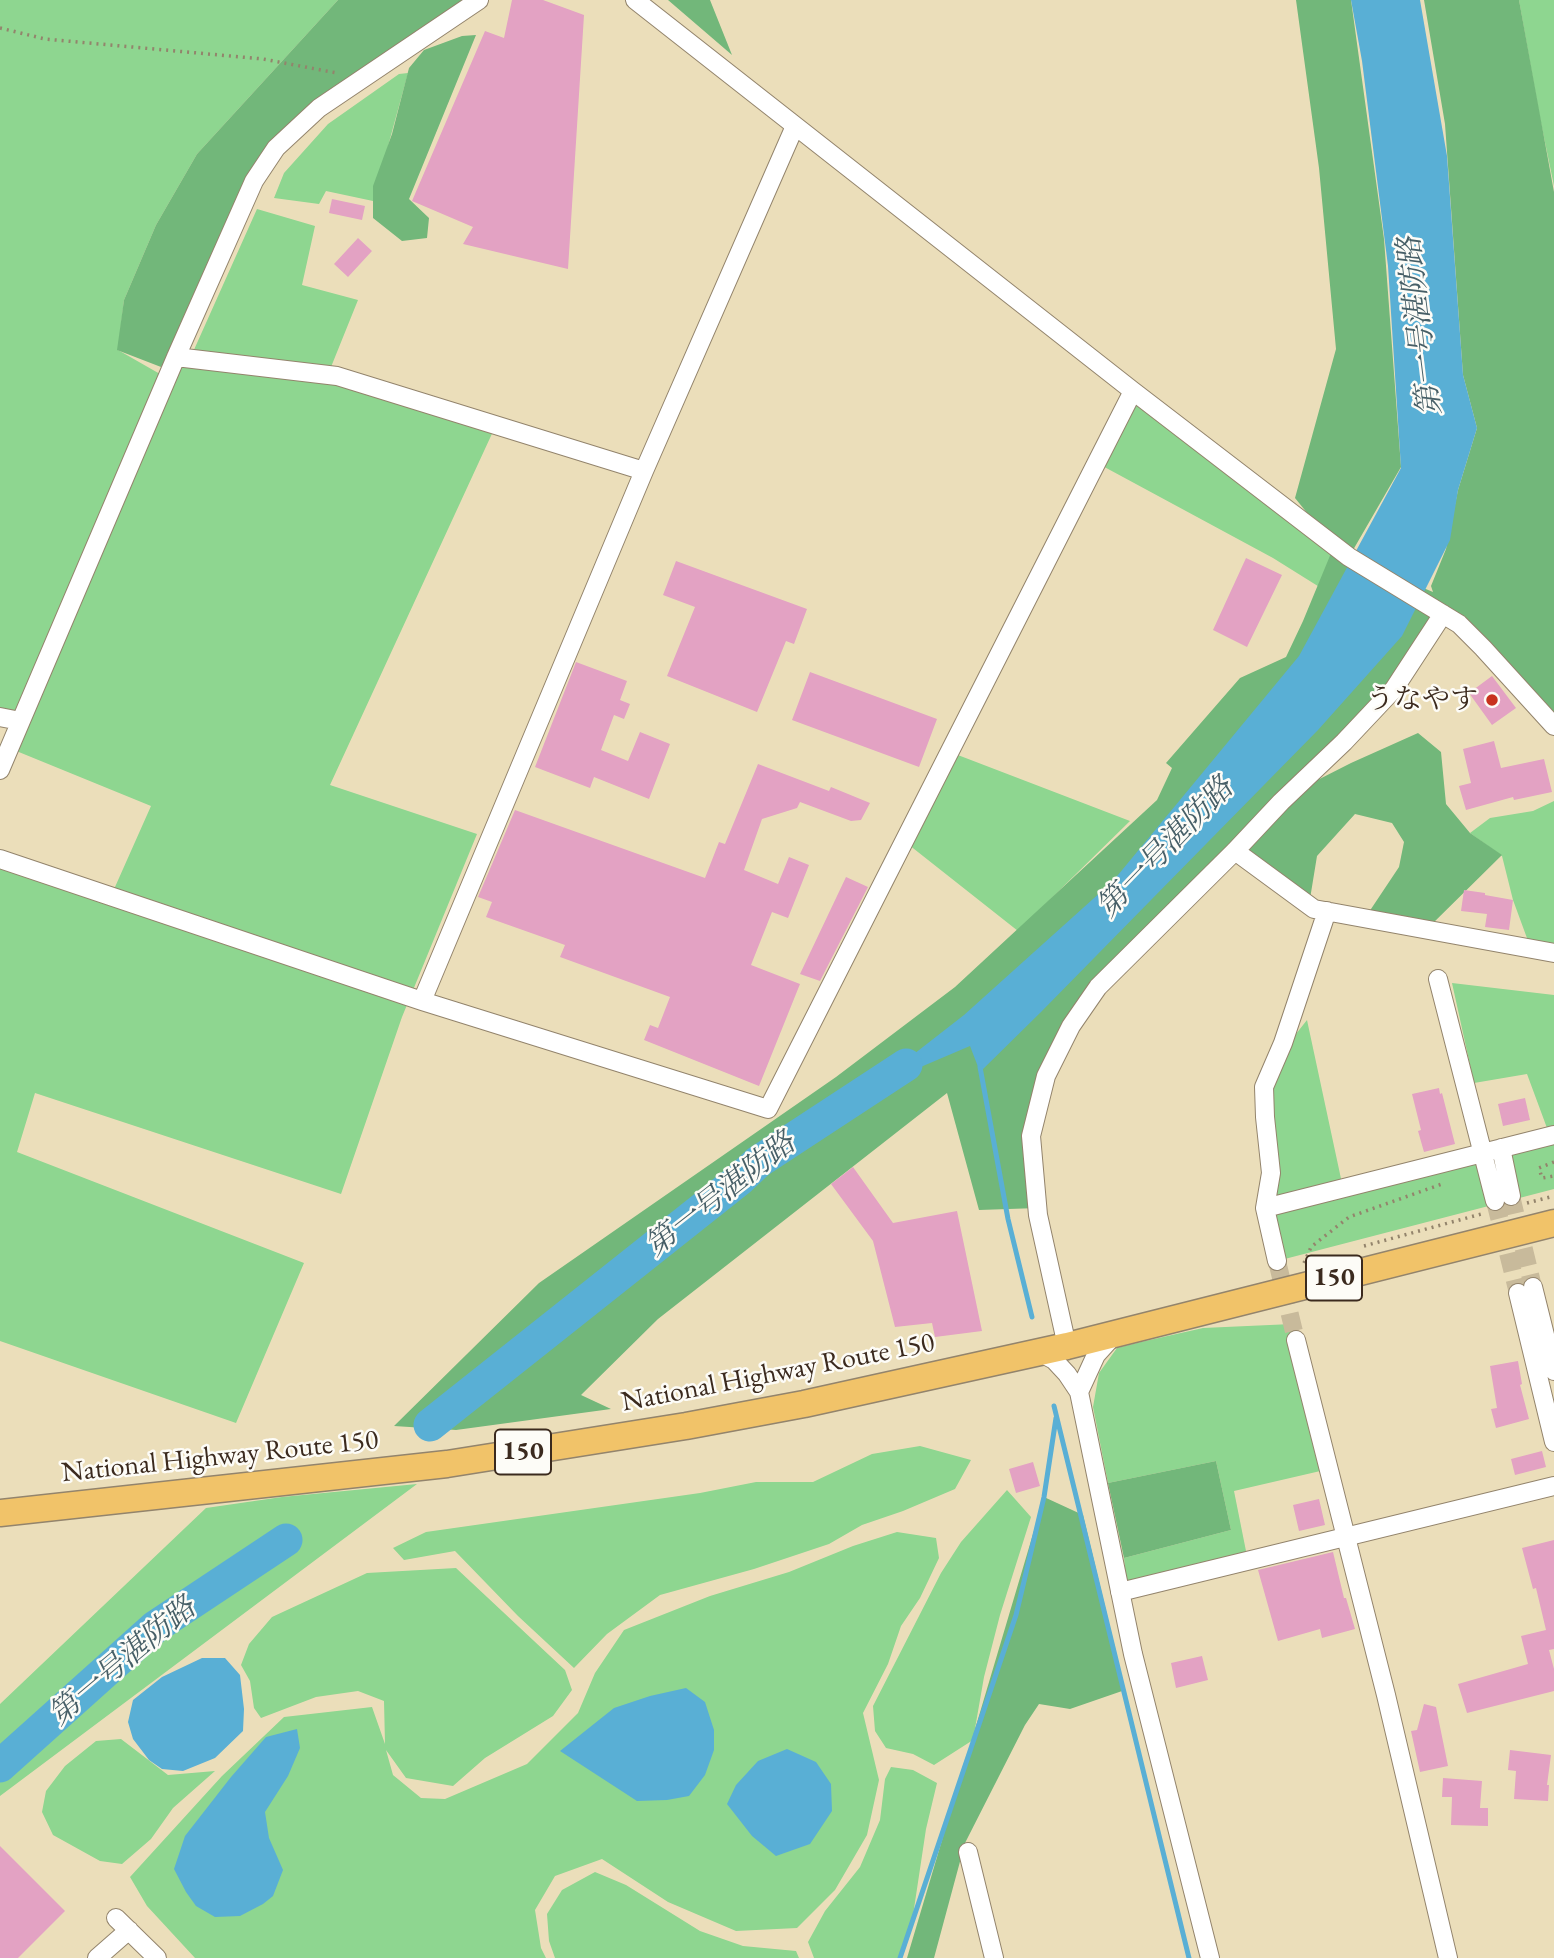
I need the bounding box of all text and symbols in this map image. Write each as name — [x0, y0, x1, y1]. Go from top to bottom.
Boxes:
water label: 第一号湛防路 — [1392, 234, 1450, 418]
place label: うなやす — [1366, 683, 1478, 717]
marker: うなやす — [1484, 692, 1500, 708]
water label: 第一号湛防路 — [1091, 771, 1241, 925]
water label: 第一号湛防路 — [639, 1125, 803, 1265]
road number: 150 — [1306, 1256, 1362, 1301]
street label: National Highway Route 150 — [619, 1326, 937, 1420]
street label: National Highway Route 150 — [60, 1424, 380, 1490]
road number: 150 — [495, 1429, 551, 1474]
water label: 第一号湛防路 — [42, 1590, 204, 1734]

